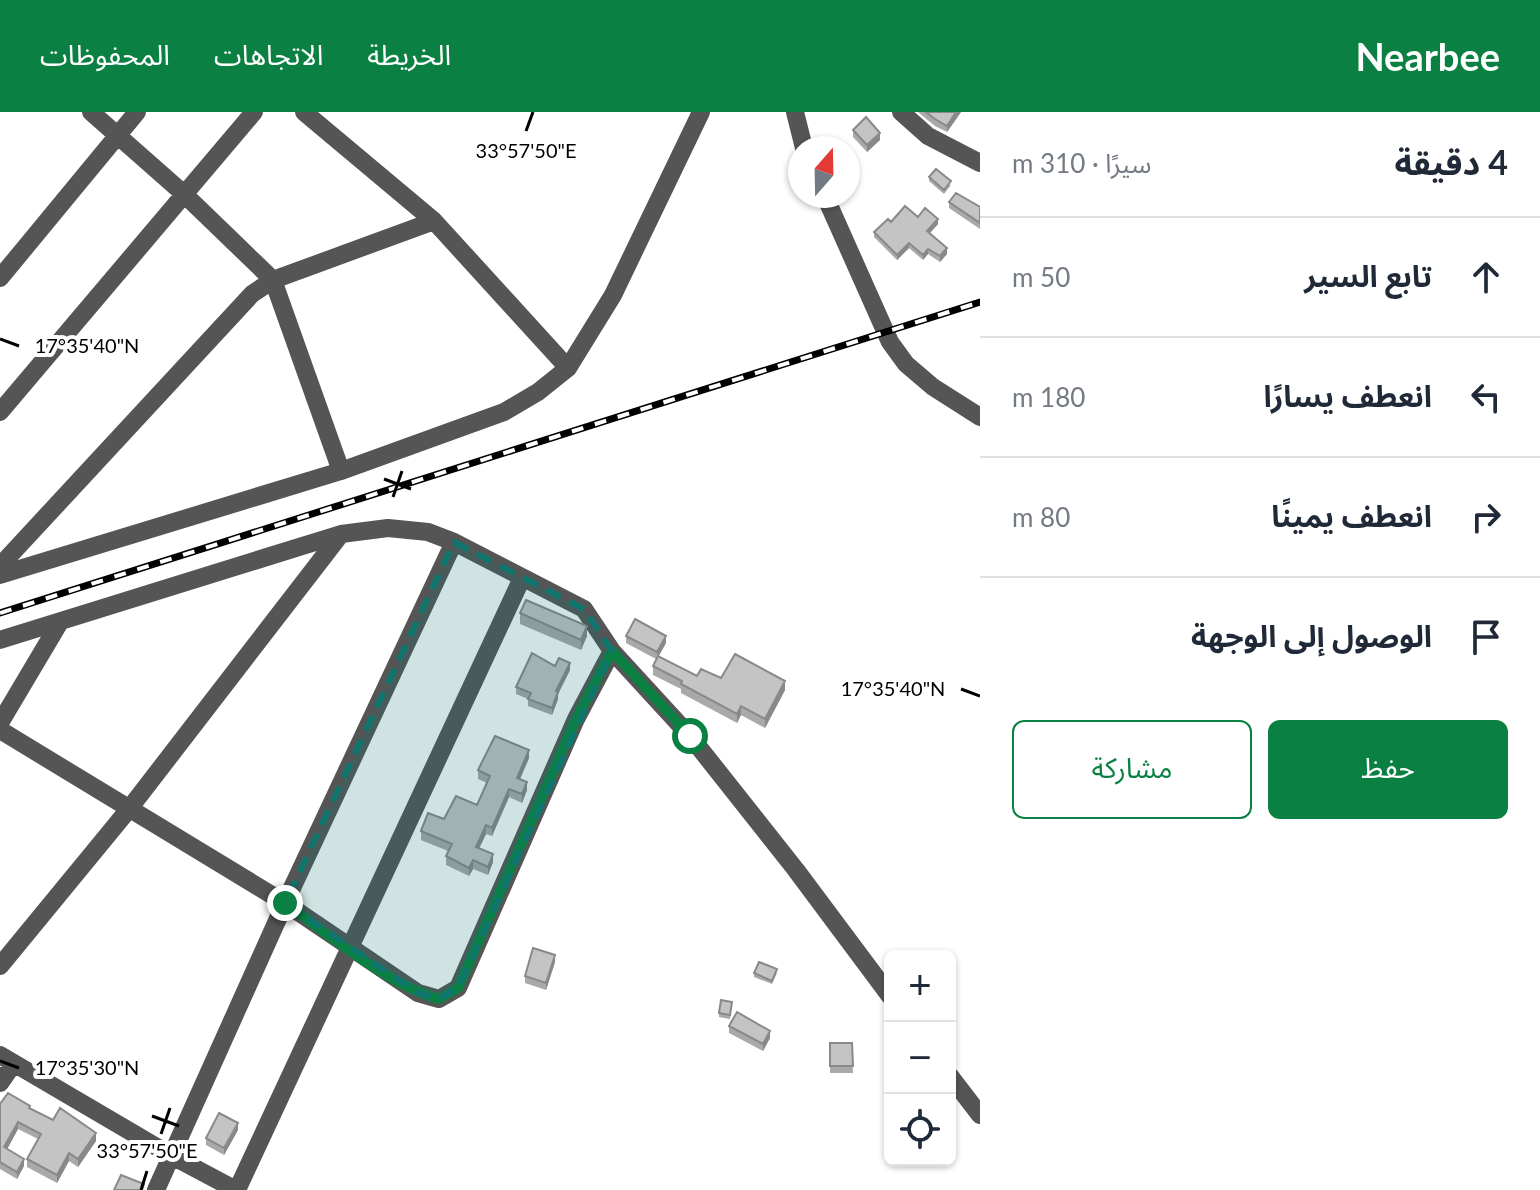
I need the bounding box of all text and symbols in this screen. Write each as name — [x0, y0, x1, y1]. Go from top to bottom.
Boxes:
text: Nearbee — [1355, 33, 1500, 79]
text: المحفوظات — [40, 37, 170, 71]
text: الاتجاهات — [214, 37, 323, 71]
text: الخريطة — [367, 37, 451, 71]
north arrow — [788, 136, 860, 208]
text: 33°57'50"E — [476, 138, 576, 162]
text: 4 دقيقة — [1394, 141, 1508, 182]
text: سيرًا · 310 m — [1012, 147, 1151, 179]
icon: ahead — [1464, 255, 1508, 299]
text: تابع السير — [1304, 257, 1432, 293]
text: 50 m — [1012, 261, 1070, 293]
text: 17°35'40"N — [35, 333, 139, 357]
icon: left — [1464, 375, 1508, 419]
text: انعطف يسارًا — [1264, 377, 1432, 413]
text: 180 m — [1012, 381, 1085, 413]
icon: right — [1464, 495, 1508, 539]
text: انعطف يمينًا — [1271, 497, 1432, 533]
text: 80 m — [1012, 501, 1070, 533]
icon: arrive — [1464, 615, 1508, 659]
text: الوصول إلى الوجهة — [1191, 617, 1432, 653]
text: 17°35'40"N — [841, 676, 945, 700]
route start — [672, 718, 708, 754]
button: مشاركة — [1012, 720, 1252, 819]
button: حفظ — [1268, 720, 1508, 819]
route end — [267, 885, 303, 921]
map controls — [884, 950, 956, 1166]
button: + — [884, 950, 956, 1022]
button: − — [884, 1022, 956, 1094]
text: 17°35'30"N — [35, 1055, 139, 1079]
button: locate — [884, 1094, 956, 1166]
text: 33°57'50"E — [97, 1138, 197, 1162]

